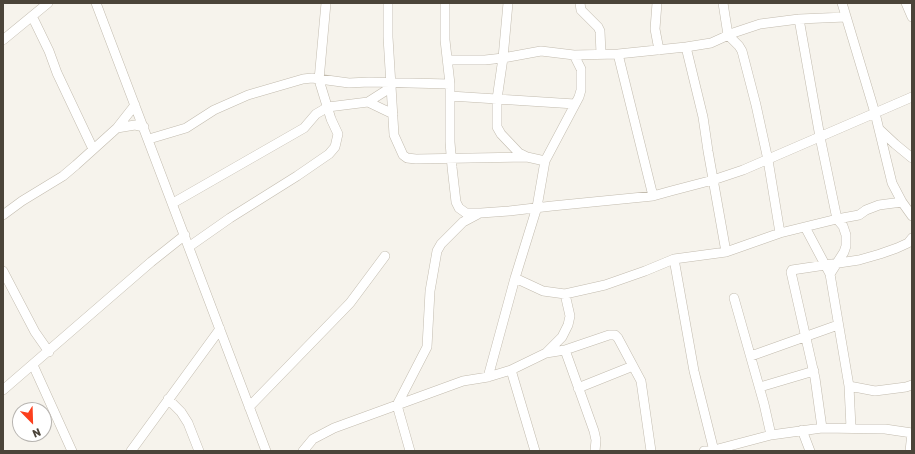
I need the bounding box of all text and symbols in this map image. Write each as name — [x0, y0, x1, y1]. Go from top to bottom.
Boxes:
north arrow — [12, 402, 52, 442]
text: N — [30, 425, 43, 440]

